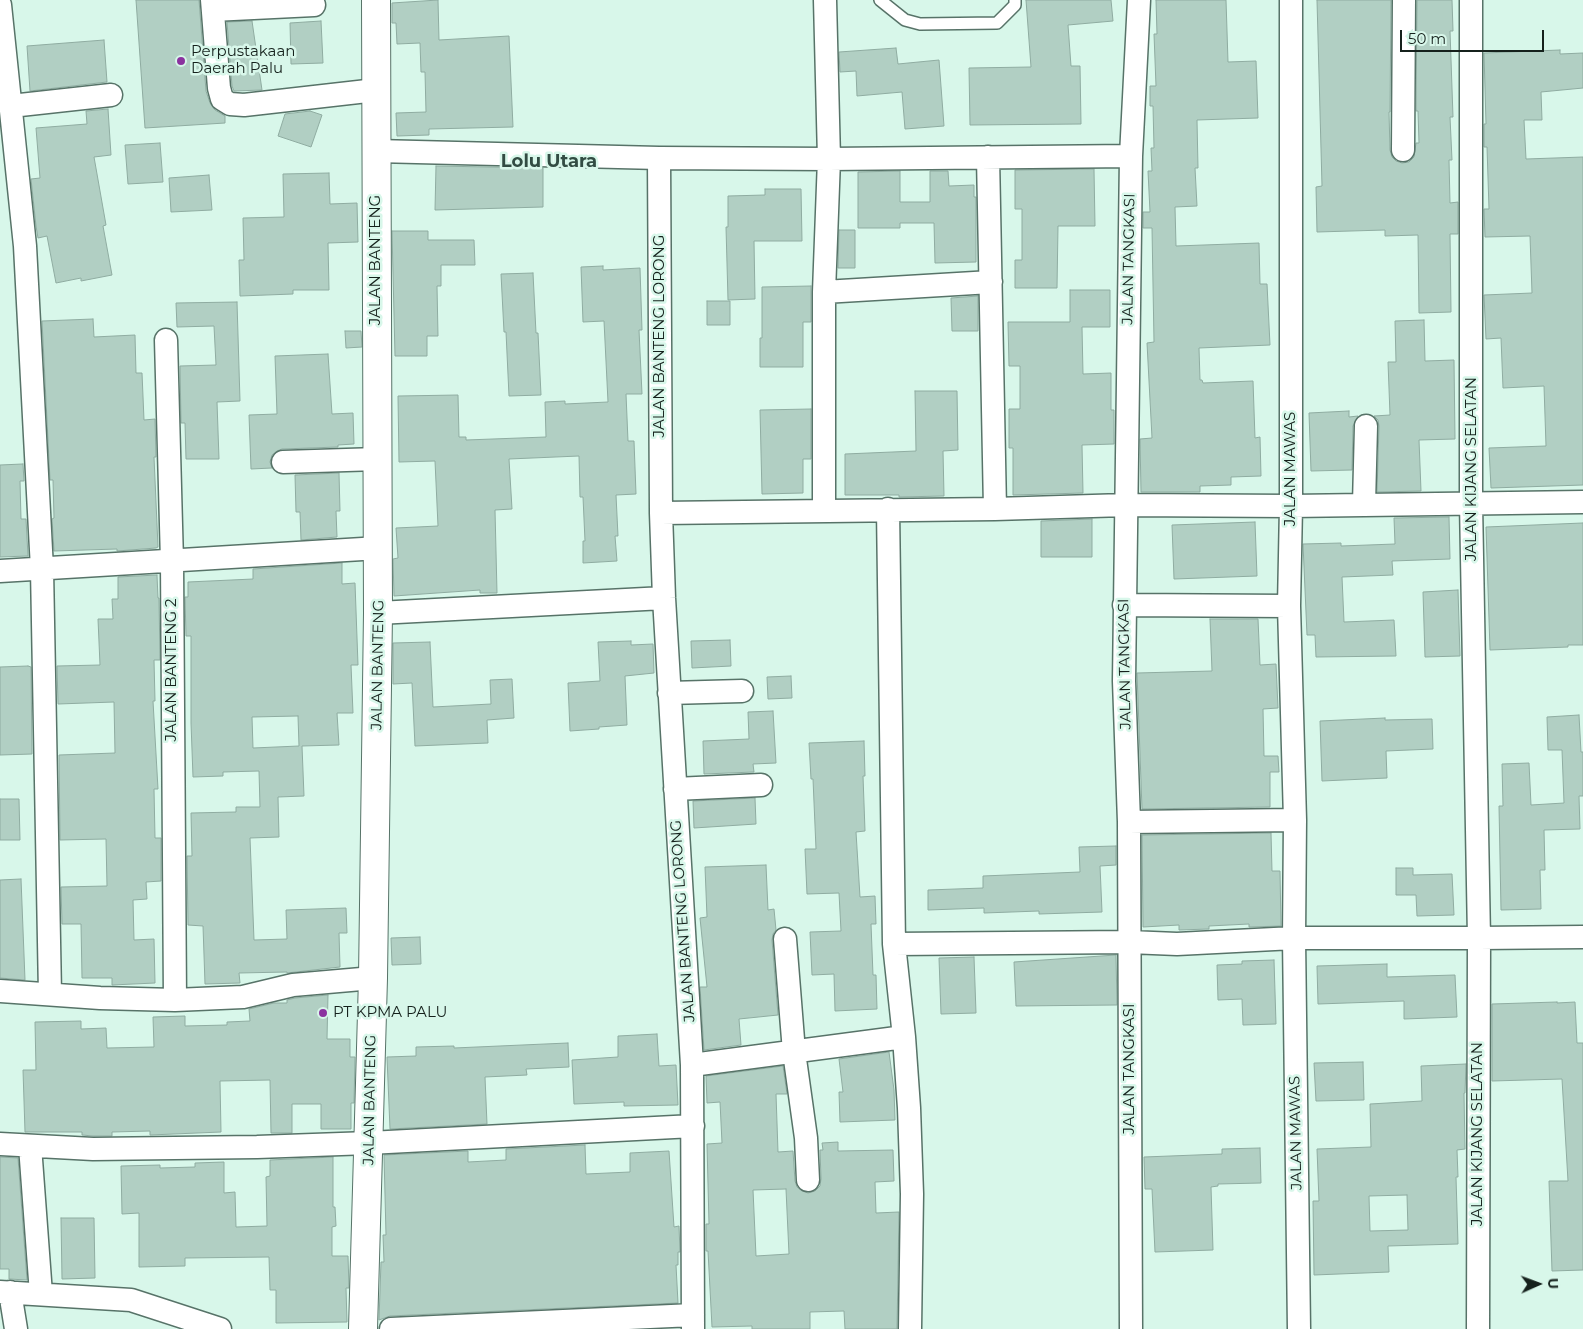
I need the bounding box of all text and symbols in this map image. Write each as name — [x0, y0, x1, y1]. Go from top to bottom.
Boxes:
scale bar — [1403, 20, 1547, 52]
text: 50 m — [1408, 29, 1446, 48]
place label: Perpustakaan Daerah Palu — [191, 43, 295, 78]
marker: Perpustakaan Daerah Palu — [175, 55, 187, 67]
district label: Lolu Utara — [501, 151, 597, 173]
street label: JALAN TANGKASI — [1119, 193, 1139, 325]
street label: JALAN BANTENG — [367, 195, 385, 325]
street label: JALAN BANTENG LORONG — [651, 235, 669, 437]
street label: JALAN KIJANG SELATAN — [1463, 377, 1481, 561]
street label: JALAN MAWAS — [1282, 412, 1300, 526]
street label: JALAN TANGKASI — [1115, 598, 1135, 730]
street label: JALAN BANTENG 2 — [163, 599, 181, 741]
street label: JALAN BANTENG — [368, 600, 388, 730]
street label: JALAN BANTENG LORONG — [667, 819, 699, 1023]
street label: JALAN TANGKASI — [1121, 1003, 1139, 1135]
place label: PT KPMA PALU — [333, 1004, 447, 1022]
marker: PT KPMA PALU — [317, 1007, 329, 1019]
street label: JALAN BANTENG — [360, 1035, 380, 1165]
street label: JALAN KIJANG SELATAN — [1469, 1042, 1487, 1226]
street label: JALAN MAWAS — [1286, 1076, 1306, 1190]
north arrow — [1513, 1259, 1563, 1309]
text: U — [1544, 1278, 1562, 1289]

